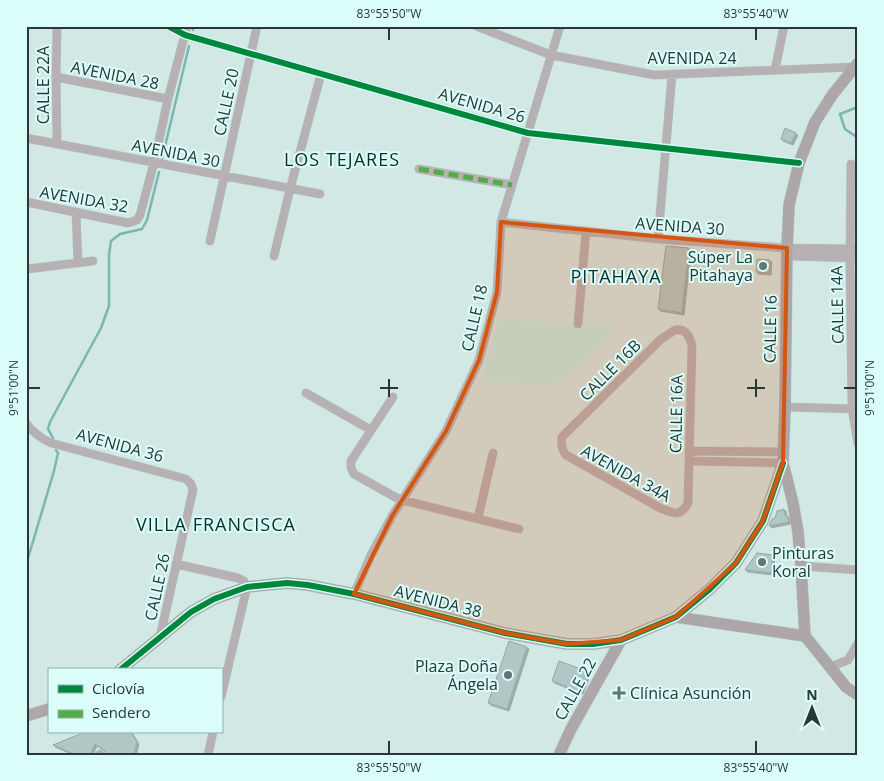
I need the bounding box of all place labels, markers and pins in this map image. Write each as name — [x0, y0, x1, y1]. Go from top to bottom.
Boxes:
place label: Súper La Pitahaya — [688, 246, 753, 286]
marker: Súper La Pitahaya — [757, 260, 769, 272]
place label: Pinturas Koral — [772, 542, 834, 582]
marker: Pinturas Koral — [756, 556, 768, 568]
place label: Plaza Doña Ángela — [415, 655, 498, 695]
marker: Plaza Doña Ángela — [502, 669, 514, 681]
place label: Clínica Asunción — [630, 682, 751, 704]
marker: Clínica Asunción — [612, 686, 626, 700]

